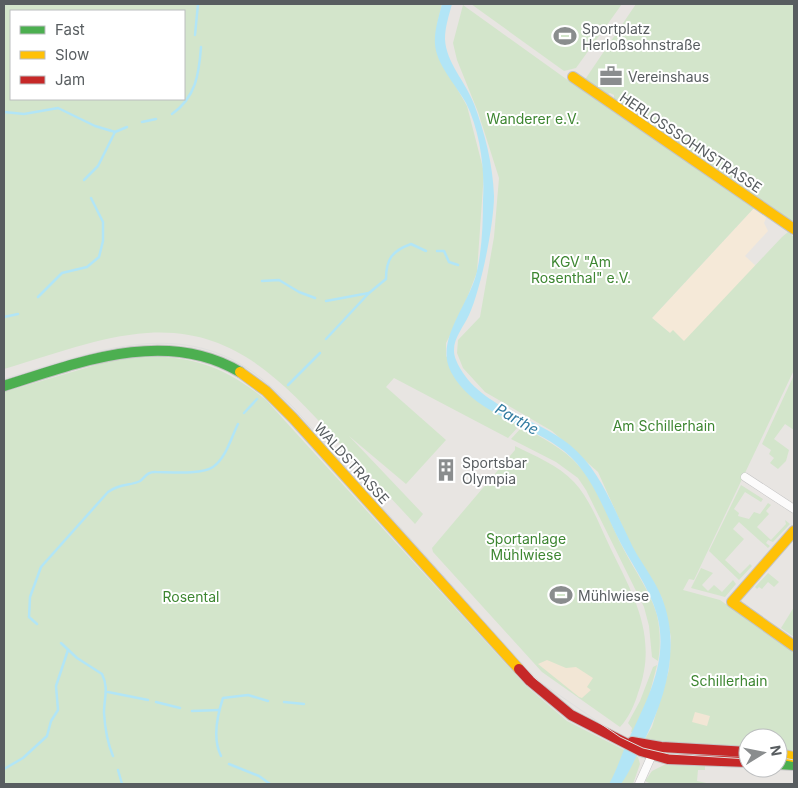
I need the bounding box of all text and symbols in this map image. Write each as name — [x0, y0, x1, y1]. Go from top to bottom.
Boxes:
legend — [10, 10, 185, 100]
text: Fast — [55, 20, 85, 39]
place label: Sportplatz Herloßsohnstraße — [582, 20, 701, 53]
sports icon: Sportplatz Herloßsohnstraße — [552, 23, 578, 49]
text: Slow — [55, 45, 89, 64]
office icon: Vereinshaus — [598, 63, 624, 89]
place label: Vereinshaus — [628, 68, 709, 85]
text: Jam — [55, 70, 85, 89]
street label: HERLOSSSOHNSTRASSE — [617, 88, 765, 196]
park label: Wanderer e.V. — [487, 110, 579, 127]
park label: KGV "Am Rosenthal" e.V. — [531, 253, 631, 286]
water label: Parthe — [492, 399, 542, 439]
park label: Am Schillerhain — [613, 417, 715, 434]
street label: WALDSTRASSE — [311, 419, 393, 507]
place label: Sportsbar Olympia — [462, 454, 527, 487]
building icon: Sportsbar Olympia — [433, 457, 459, 483]
park label: Sportanlage Mühlwiese — [486, 530, 566, 563]
sports icon: Mühlwiese — [548, 582, 574, 608]
place label: Mühlwiese — [578, 587, 649, 604]
park label: Rosental — [163, 588, 219, 605]
park label: Schillerhain — [691, 672, 767, 689]
north arrow — [738, 728, 788, 778]
text: N — [767, 744, 786, 757]

